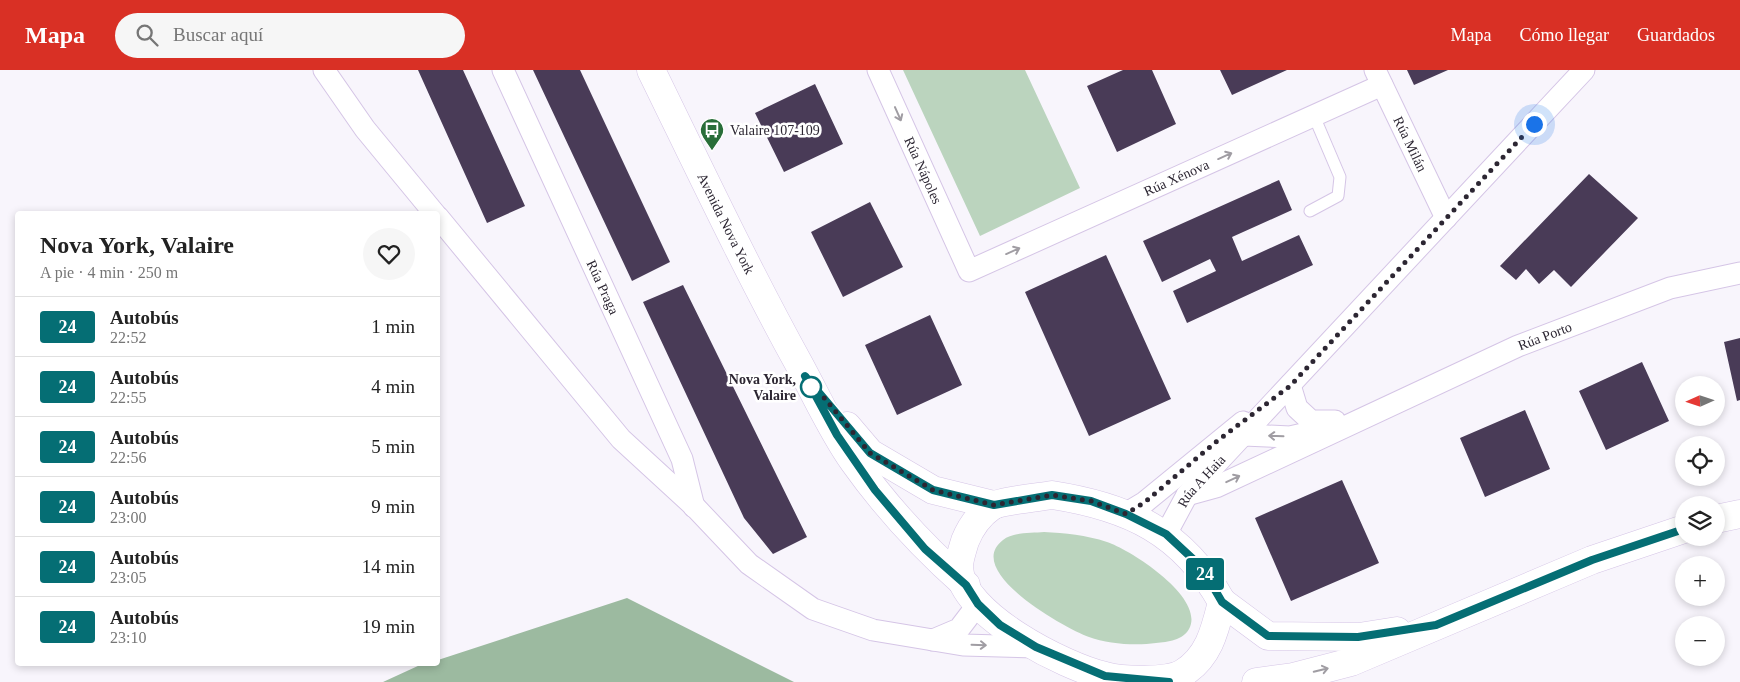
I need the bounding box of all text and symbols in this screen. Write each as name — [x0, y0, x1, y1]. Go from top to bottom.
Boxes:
search box — [115, 13, 465, 58]
icon: search — [133, 21, 161, 49]
text: Mapa — [25, 22, 85, 48]
text: Buscar aquí — [173, 24, 263, 45]
text: Mapa — [1451, 25, 1492, 45]
text: Cómo llegar — [1520, 25, 1609, 45]
text: Guardados — [1637, 25, 1715, 45]
one-way arrow — [894, 106, 903, 121]
your location — [1522, 112, 1547, 137]
street label: Rúa Milán — [1390, 114, 1430, 174]
bus stop icon: Valaire 107-109 — [699, 117, 725, 151]
place label: Valaire 107-109 — [730, 123, 820, 138]
street label: Rúa Nápoles — [901, 135, 945, 206]
one-way arrow — [1217, 150, 1232, 160]
street label: Rúa Xénova — [1142, 157, 1212, 199]
street label: Avenida Nova York — [694, 171, 757, 277]
button: heart — [363, 228, 415, 280]
text: Nova York, Valaire — [40, 232, 234, 258]
one-way arrow — [1005, 246, 1020, 256]
street label: Rúa Praga — [584, 258, 622, 318]
text: A pie · 4 min · 250 m — [40, 264, 178, 281]
text: Autobús — [110, 307, 179, 328]
text: 1 min — [371, 316, 415, 337]
text: 24 — [59, 317, 77, 337]
street label: Rúa Porto — [1516, 319, 1574, 353]
text: 22:52 — [110, 329, 146, 346]
text: Autobús — [110, 367, 179, 388]
place label: Nova York, Valaire — [729, 372, 796, 403]
text: 4 min — [371, 376, 415, 397]
marker: Nova York, Valaire — [800, 376, 822, 398]
north arrow — [1675, 376, 1725, 426]
map controls — [1675, 376, 1725, 666]
text: 24 — [59, 377, 77, 397]
text: 22:55 — [110, 389, 146, 406]
text: Autobús — [110, 427, 179, 448]
one-way arrow — [1268, 432, 1284, 441]
text: 5 min — [371, 436, 415, 457]
button: locate — [1675, 436, 1725, 486]
text: 24 — [59, 437, 77, 457]
text: 22:56 — [110, 449, 146, 466]
street label: Rúa A Haia — [1175, 452, 1229, 510]
one-way arrow — [1225, 474, 1240, 483]
text: Autobús — [110, 487, 179, 508]
text: 9 min — [371, 496, 415, 517]
button: layers — [1675, 496, 1725, 546]
text: 24 — [59, 497, 77, 517]
text: 23:00 — [110, 509, 146, 526]
text: Autobús — [110, 547, 179, 568]
text: 14 min — [362, 556, 415, 577]
button: + — [1675, 556, 1725, 606]
text: 24 — [59, 557, 77, 577]
line badge: 24 — [1182, 558, 1228, 590]
text: 24 — [1196, 564, 1214, 584]
text: 23:05 — [110, 569, 146, 586]
text: Autobús — [110, 607, 179, 628]
text: 19 min — [362, 616, 415, 637]
button: − — [1675, 616, 1725, 666]
text: 24 — [59, 617, 77, 637]
text: 23:10 — [110, 629, 146, 646]
one-way arrow — [970, 640, 987, 650]
one-way arrow — [1312, 665, 1328, 674]

